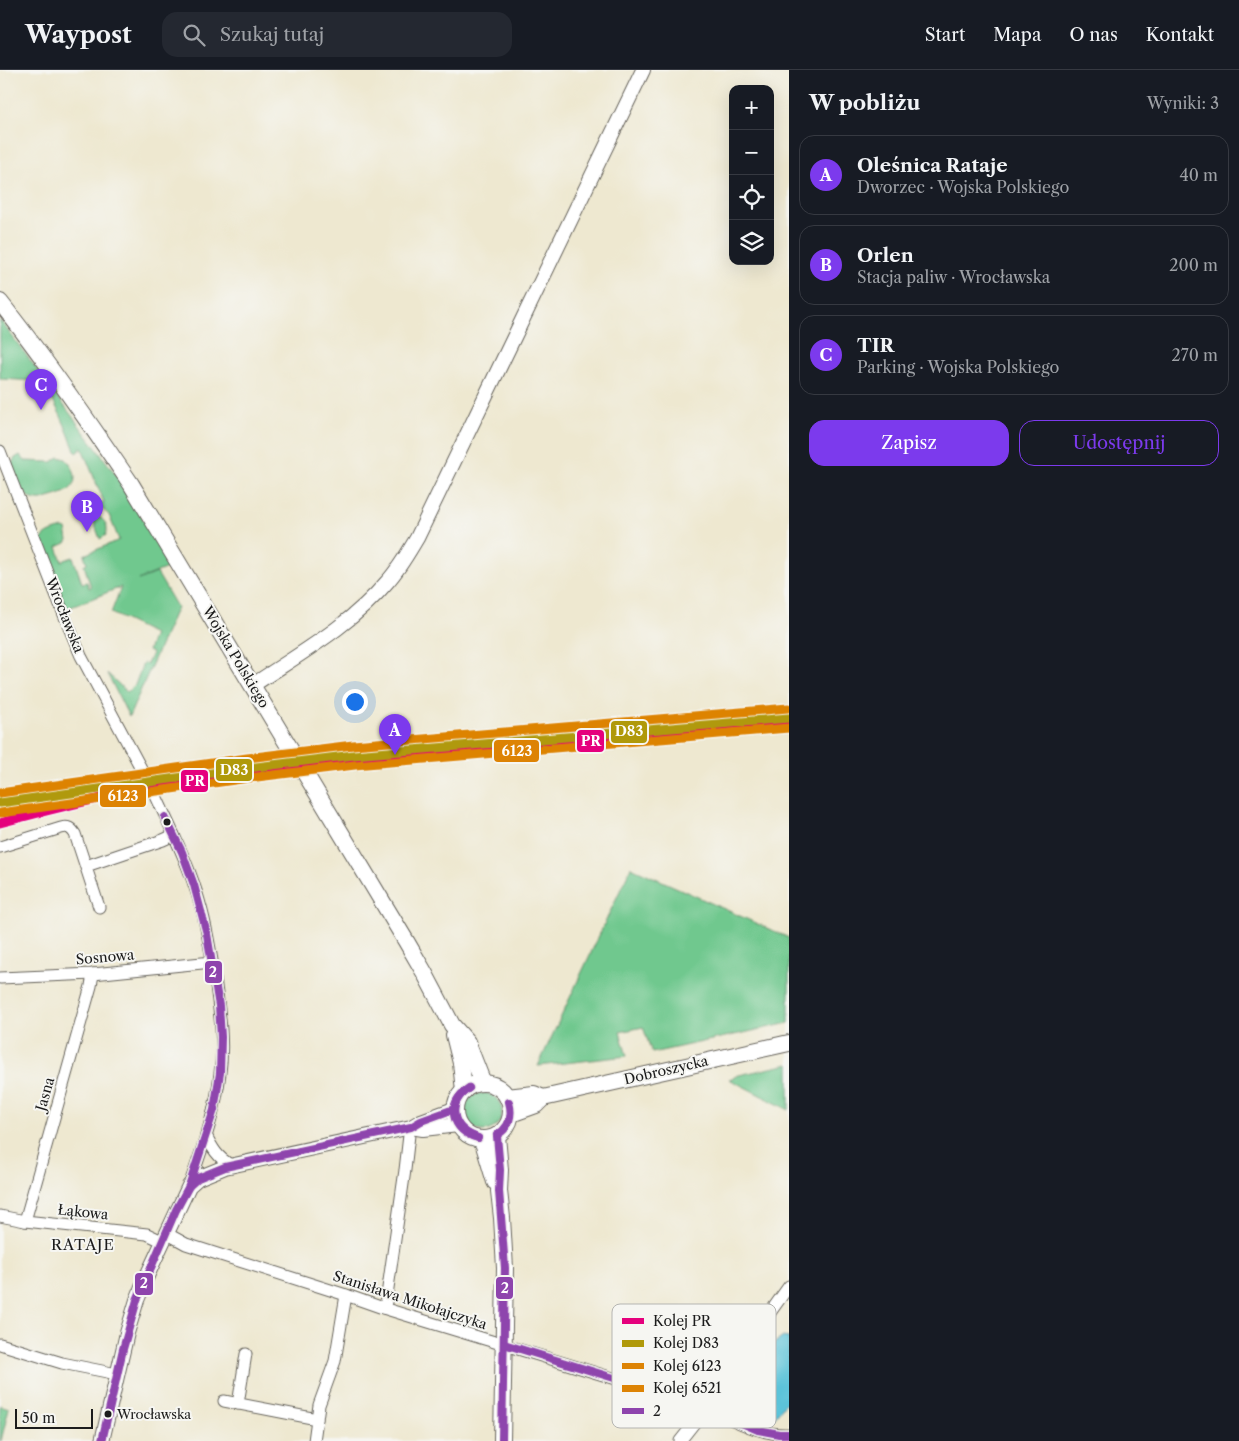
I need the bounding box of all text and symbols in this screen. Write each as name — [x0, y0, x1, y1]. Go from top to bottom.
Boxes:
search box — [162, 12, 512, 57]
text: Waypost — [25, 20, 132, 49]
icon: search — [180, 21, 208, 49]
text: Szukaj tutaj — [220, 23, 324, 46]
text: Start — [925, 24, 965, 46]
text: Mapa — [993, 24, 1041, 46]
text: O nas — [1069, 24, 1118, 46]
text: Kontakt — [1146, 24, 1214, 46]
map controls — [729, 85, 774, 265]
button: + — [729, 85, 774, 130]
text: W pobliżu — [809, 90, 920, 115]
text: Wyniki: 3 — [1147, 93, 1219, 113]
button: − — [729, 130, 774, 175]
text: Oleśnica Rataje — [857, 154, 1008, 177]
text: A — [820, 165, 832, 185]
text: 40 m — [1179, 165, 1218, 185]
button: locate — [729, 175, 774, 220]
text: Dworzec · Wojska Polskiego — [857, 177, 1069, 197]
button: layers — [729, 220, 774, 265]
text: Orlen — [857, 244, 914, 267]
text: B — [820, 255, 832, 275]
text: 200 m — [1169, 255, 1218, 275]
text: Stacja paliw · Wrocławska — [857, 267, 1050, 287]
text: TIR — [857, 334, 894, 357]
text: C — [820, 345, 832, 365]
text: 270 m — [1172, 345, 1218, 365]
text: Parking · Wojska Polskiego — [857, 357, 1059, 377]
pin: C — [25, 369, 57, 410]
button: Zapisz — [809, 420, 1009, 466]
button: Udostępnij — [1019, 420, 1219, 466]
pin: B — [71, 491, 103, 532]
street label: Wrocławska — [41, 574, 89, 656]
street label: Wojska Polskiego — [198, 602, 273, 711]
your location — [342, 689, 368, 715]
pin: A — [379, 714, 411, 755]
line badge: D83 — [610, 720, 648, 744]
text: D83 — [615, 722, 643, 740]
line badge: PR — [576, 729, 605, 753]
text: PR — [581, 732, 602, 750]
line badge: 6123 — [493, 739, 540, 763]
text: 6123 — [502, 742, 533, 760]
line badge: D83 — [215, 758, 253, 782]
text: D83 — [220, 761, 248, 779]
line badge: PR — [180, 769, 209, 793]
text: PR — [185, 772, 206, 790]
line badge: 6123 — [99, 784, 147, 808]
text: 6123 — [108, 787, 139, 805]
unlabelled marker — [162, 817, 172, 827]
street label: Sosnowa — [75, 945, 136, 969]
line badge: 2 — [204, 960, 223, 984]
text: 2 — [209, 963, 217, 981]
street label: Dobroszycka — [622, 1051, 710, 1088]
street label: Jasna — [31, 1074, 59, 1115]
street label: Łąkowa — [57, 1200, 110, 1224]
district label: RATAJE — [51, 1235, 115, 1254]
street label: Stanisława Mikołajczyka — [331, 1267, 490, 1334]
line badge: 2 — [134, 1272, 154, 1296]
text: 2 — [140, 1274, 148, 1292]
line badge: 2 — [495, 1276, 514, 1300]
text: 2 — [501, 1279, 509, 1297]
legend — [612, 1304, 776, 1428]
text: Kolej PR — [653, 1312, 712, 1330]
text: Kolej D83 — [653, 1334, 719, 1352]
text: Kolej 6123 — [653, 1357, 722, 1375]
text: Kolej 6521 — [653, 1379, 722, 1397]
text: 2 — [653, 1402, 661, 1420]
scale bar — [15, 1406, 92, 1429]
place label: Wrocławska — [116, 1406, 191, 1422]
text: 50 m — [22, 1409, 55, 1427]
marker: Wrocławska — [103, 1409, 113, 1419]

